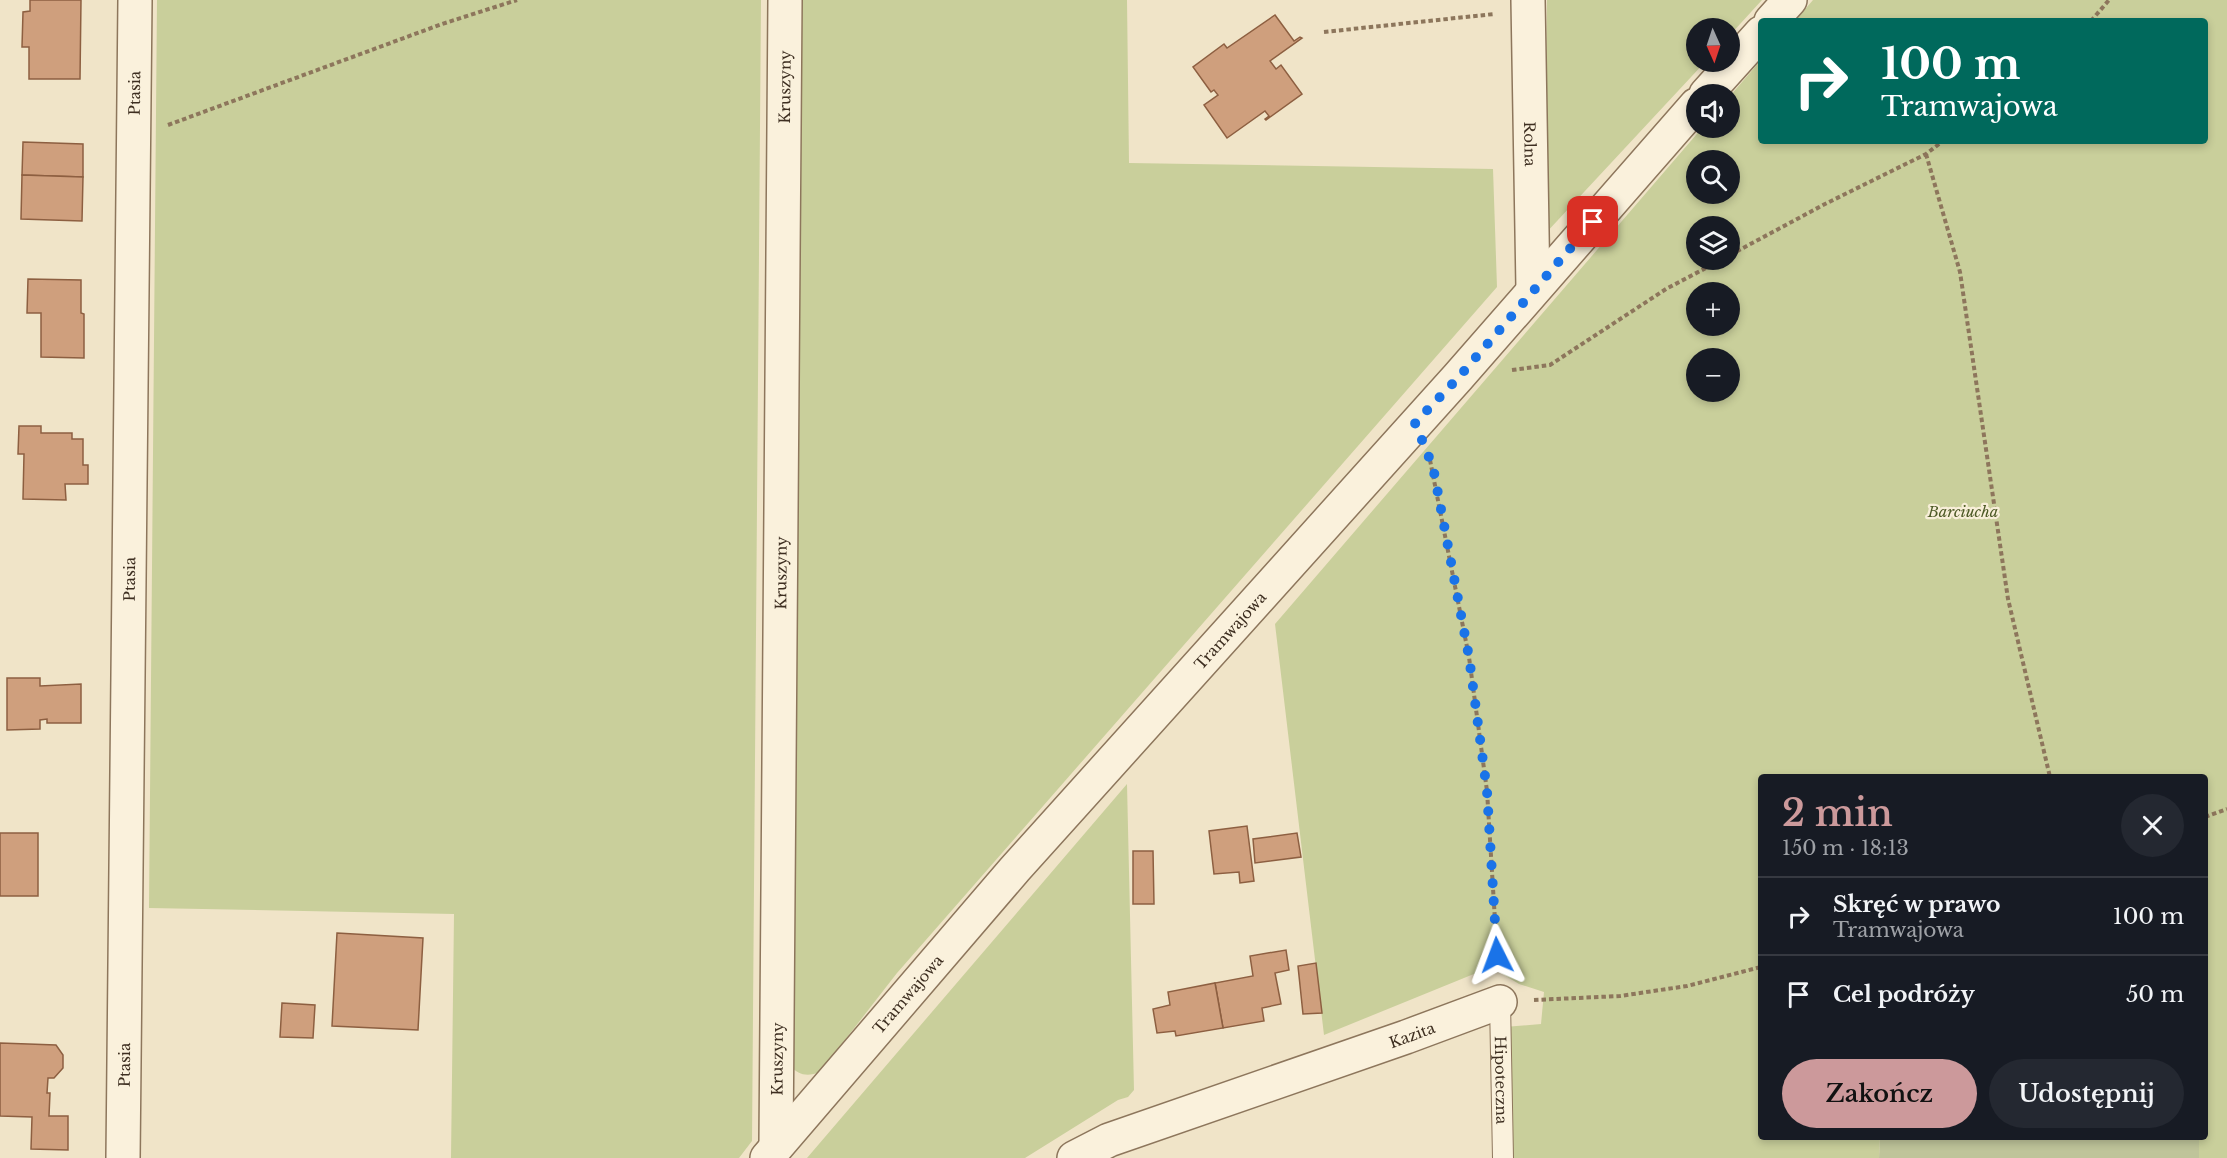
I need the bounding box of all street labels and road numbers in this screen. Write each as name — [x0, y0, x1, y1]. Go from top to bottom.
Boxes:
street label: Kruszyny — [775, 50, 794, 124]
street label: Ptasia — [124, 70, 144, 115]
street label: Rolna — [1521, 121, 1540, 167]
street label: Kruszyny — [771, 536, 790, 610]
street label: Ptasia — [119, 556, 139, 601]
street label: Tramwajowa — [1190, 587, 1270, 673]
street label: Tramwajowa — [868, 950, 947, 1038]
street label: Kazita — [1386, 1017, 1438, 1052]
street label: Kruszyny — [767, 1022, 786, 1096]
street label: Hipoteczna — [1491, 1036, 1512, 1125]
street label: Ptasia — [114, 1042, 134, 1087]

